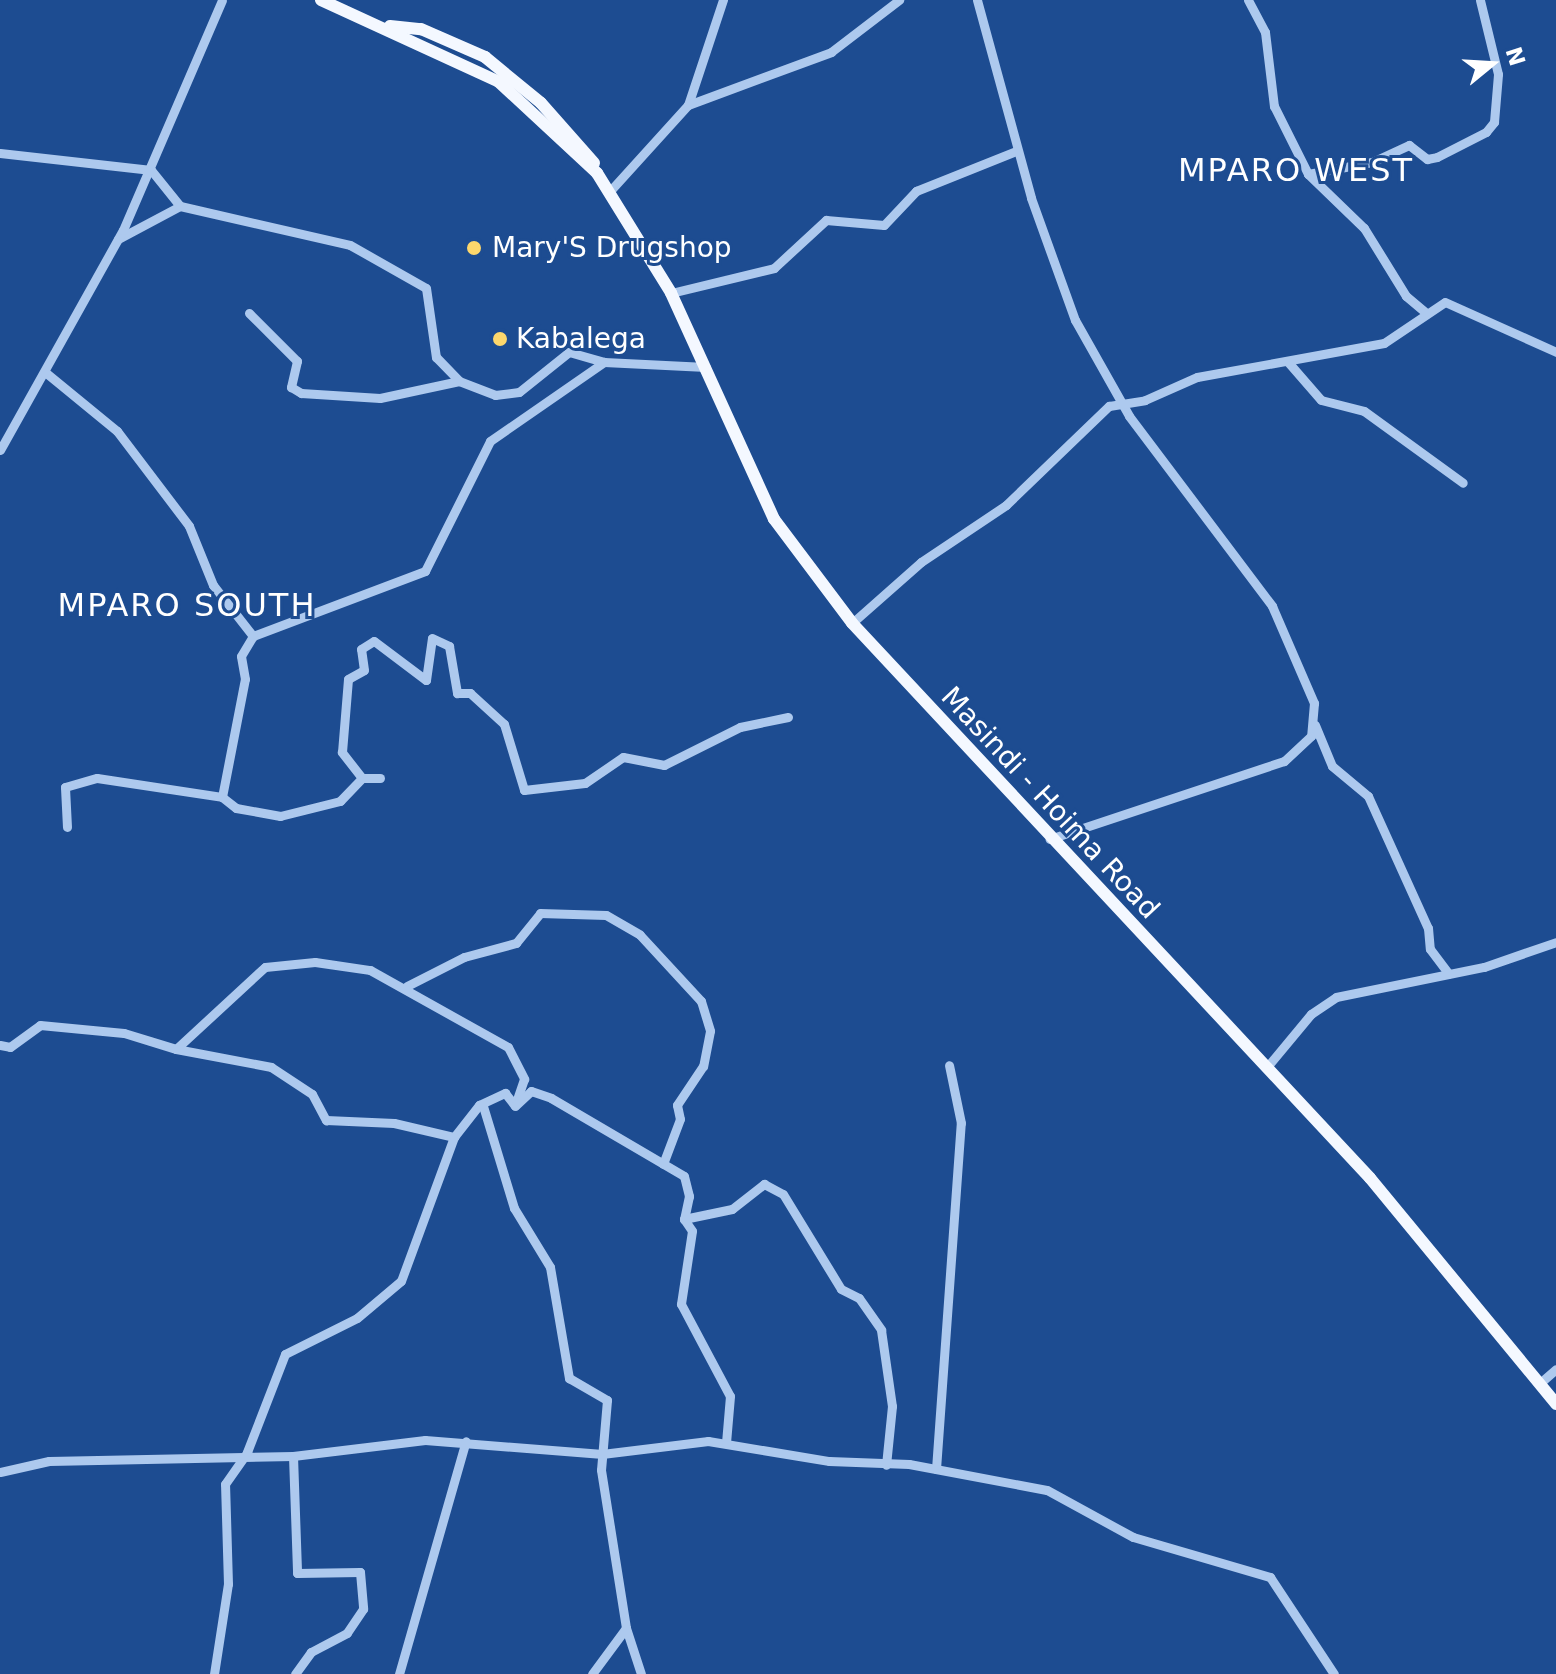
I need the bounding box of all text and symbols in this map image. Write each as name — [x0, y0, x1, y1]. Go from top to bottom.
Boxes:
north arrow — [1452, 24, 1532, 104]
text: N — [1501, 44, 1530, 69]
district label: MPARO WEST — [1178, 151, 1414, 189]
place label: Mary'S Drugshop — [492, 231, 732, 265]
marker: Mary'S Drugshop — [463, 237, 485, 259]
place label: Kabalega — [516, 322, 646, 356]
marker: Kabalega — [491, 330, 509, 348]
district label: MPARO SOUTH — [58, 586, 316, 624]
street label: Masindi - Hoima Road — [934, 680, 1166, 926]

